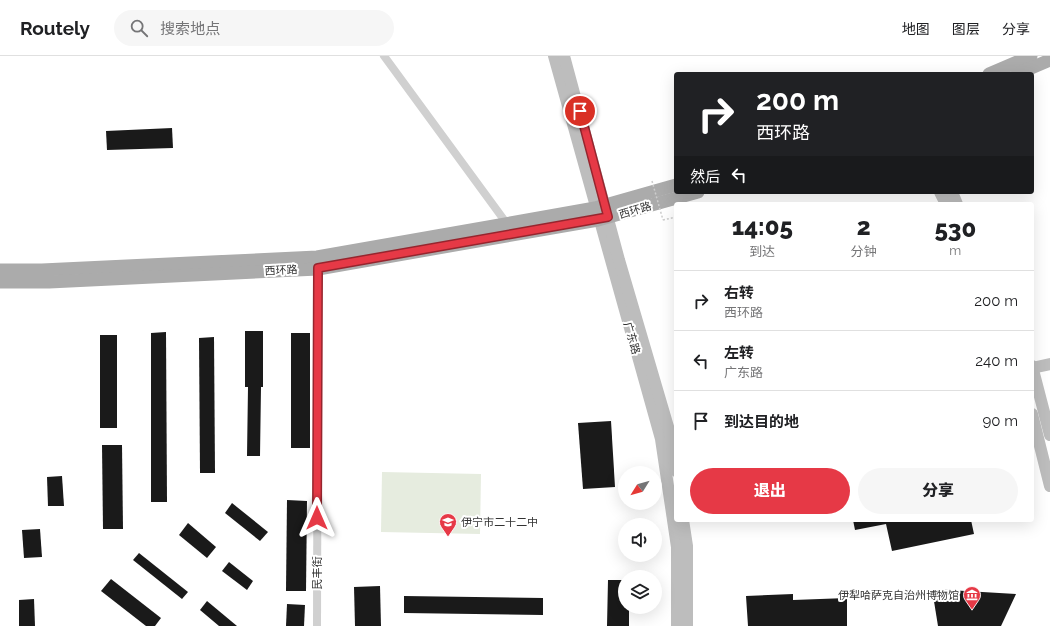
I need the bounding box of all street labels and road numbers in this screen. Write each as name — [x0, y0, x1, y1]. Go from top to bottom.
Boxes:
street label: 西环路 — [617, 200, 653, 221]
street label: 西环路 — [264, 263, 298, 278]
street label: 广东路 — [621, 320, 642, 356]
street label: 民丰街 — [311, 557, 324, 590]

